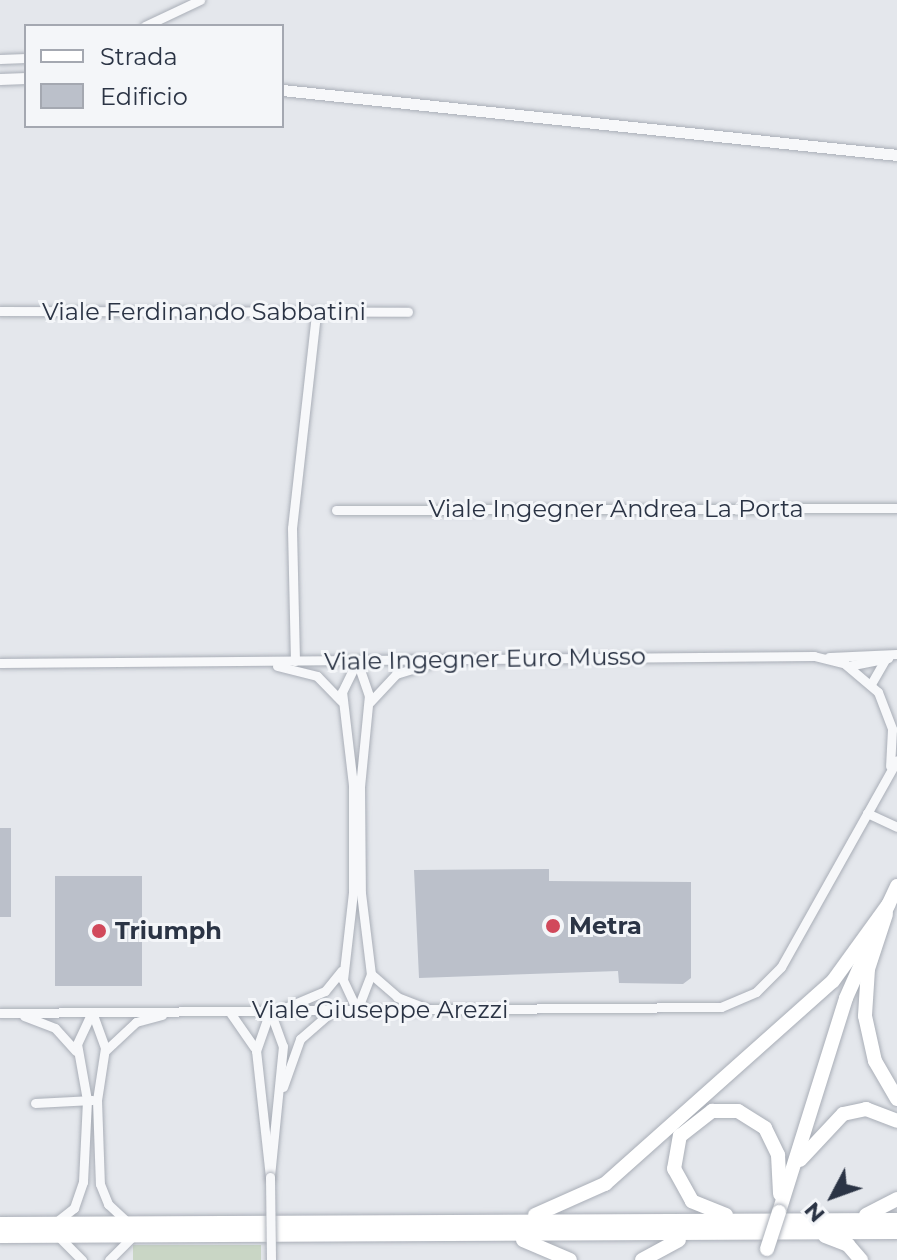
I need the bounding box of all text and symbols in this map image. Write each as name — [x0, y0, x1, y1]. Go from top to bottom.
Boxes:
legend — [24, 24, 284, 128]
text: Strada — [100, 42, 178, 71]
text: Edificio — [100, 82, 188, 111]
street label: Viale Ferdinando Sabbatini — [42, 298, 366, 326]
street label: Viale Ingegner Andrea La Porta — [428, 495, 804, 523]
street label: Viale Ingegner Euro Musso — [324, 642, 646, 676]
place label: Metra — [569, 912, 642, 940]
place label: Triumph — [115, 917, 222, 945]
marker: Metra — [544, 917, 562, 935]
marker: Triumph — [90, 922, 108, 940]
street label: Viale Giuseppe Arezzi — [252, 996, 508, 1024]
north arrow — [793, 1156, 873, 1236]
text: N — [798, 1197, 831, 1228]

